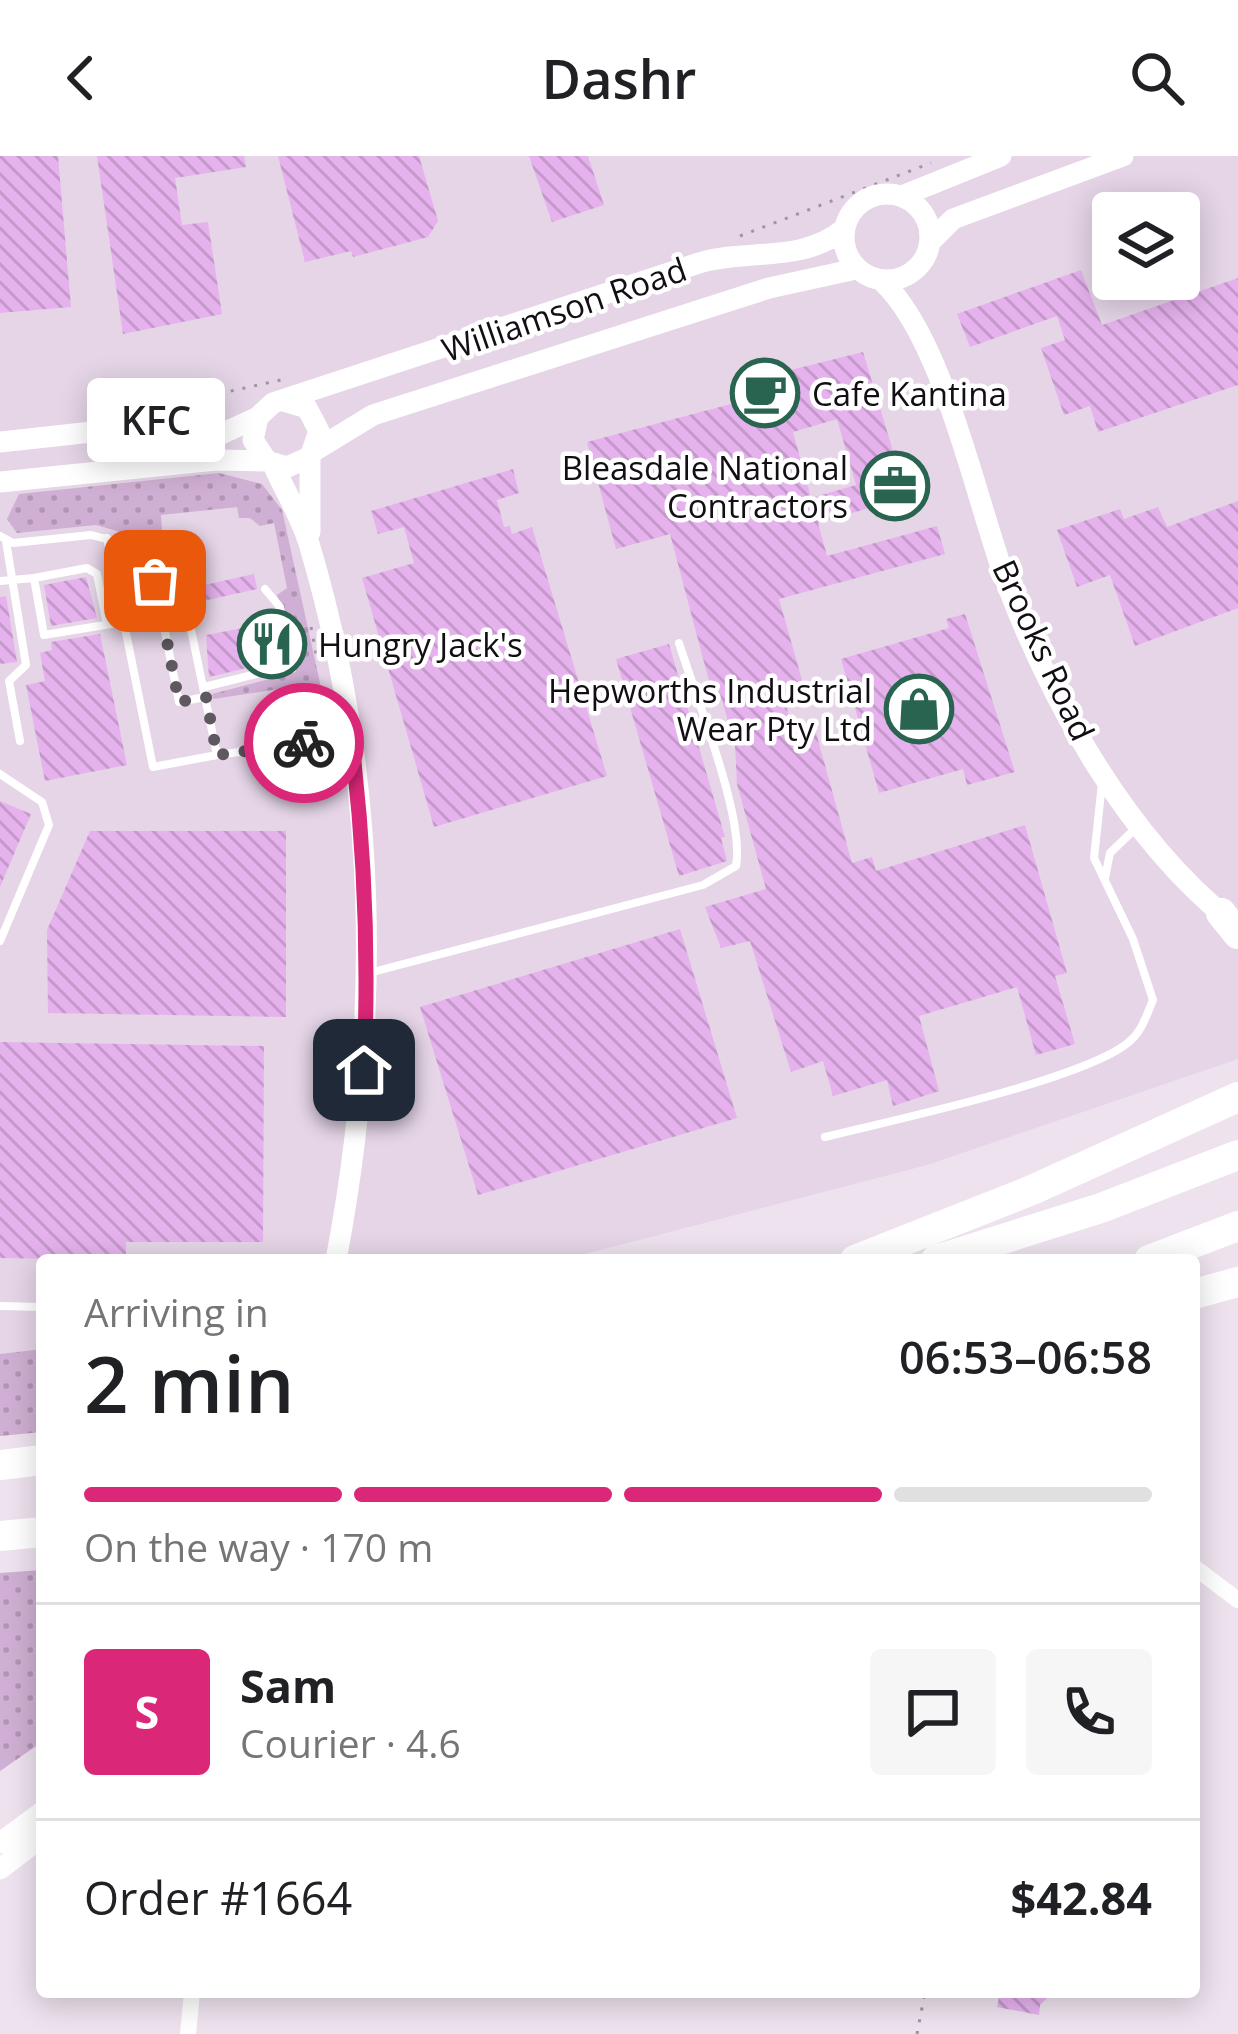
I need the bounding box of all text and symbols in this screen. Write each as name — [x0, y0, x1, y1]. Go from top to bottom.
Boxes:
text: Dashr — [542, 41, 696, 115]
icon: back — [48, 45, 114, 111]
icon: search — [1124, 45, 1190, 111]
map controls — [1092, 192, 1200, 300]
button: layers — [1092, 192, 1200, 300]
street label: Williamson Road — [436, 246, 692, 372]
cafe icon: Cafe Kantina — [730, 358, 800, 428]
place label: Cafe Kantina — [812, 371, 1007, 416]
callout: KFC — [86, 377, 224, 461]
text: KFC — [121, 393, 191, 446]
place label: Bleasdale National Contractors — [562, 445, 848, 528]
office icon: Bleasdale National Contractors — [860, 451, 930, 521]
pin — [104, 530, 206, 632]
icon: bag — [122, 548, 188, 614]
street label: Brooks Road — [982, 552, 1106, 748]
restaurant icon: Hungry Jack's — [237, 609, 307, 679]
place label: Hungry Jack's — [318, 622, 523, 667]
place label: Hepworths Industrial Wear Pty Ltd — [548, 668, 872, 751]
shop icon: Hepworths Industrial Wear Pty Ltd — [884, 674, 954, 744]
courier — [244, 683, 364, 803]
icon: bike — [271, 710, 337, 776]
pin — [313, 1019, 415, 1121]
icon: home — [331, 1037, 397, 1103]
text: Arriving in — [84, 1285, 269, 1338]
text: 06:53–06:58 — [899, 1326, 1152, 1387]
text: 2 min — [84, 1330, 295, 1436]
text: On the way · 170 m — [84, 1520, 433, 1573]
button: chat — [870, 1649, 996, 1775]
button: phone — [1026, 1649, 1152, 1775]
text: Sam — [240, 1655, 336, 1716]
text: S — [135, 1681, 159, 1742]
text: Courier · 4.6 — [240, 1716, 461, 1769]
text: Order #1664 — [84, 1867, 352, 1928]
text: $42.84 — [1011, 1867, 1152, 1928]

